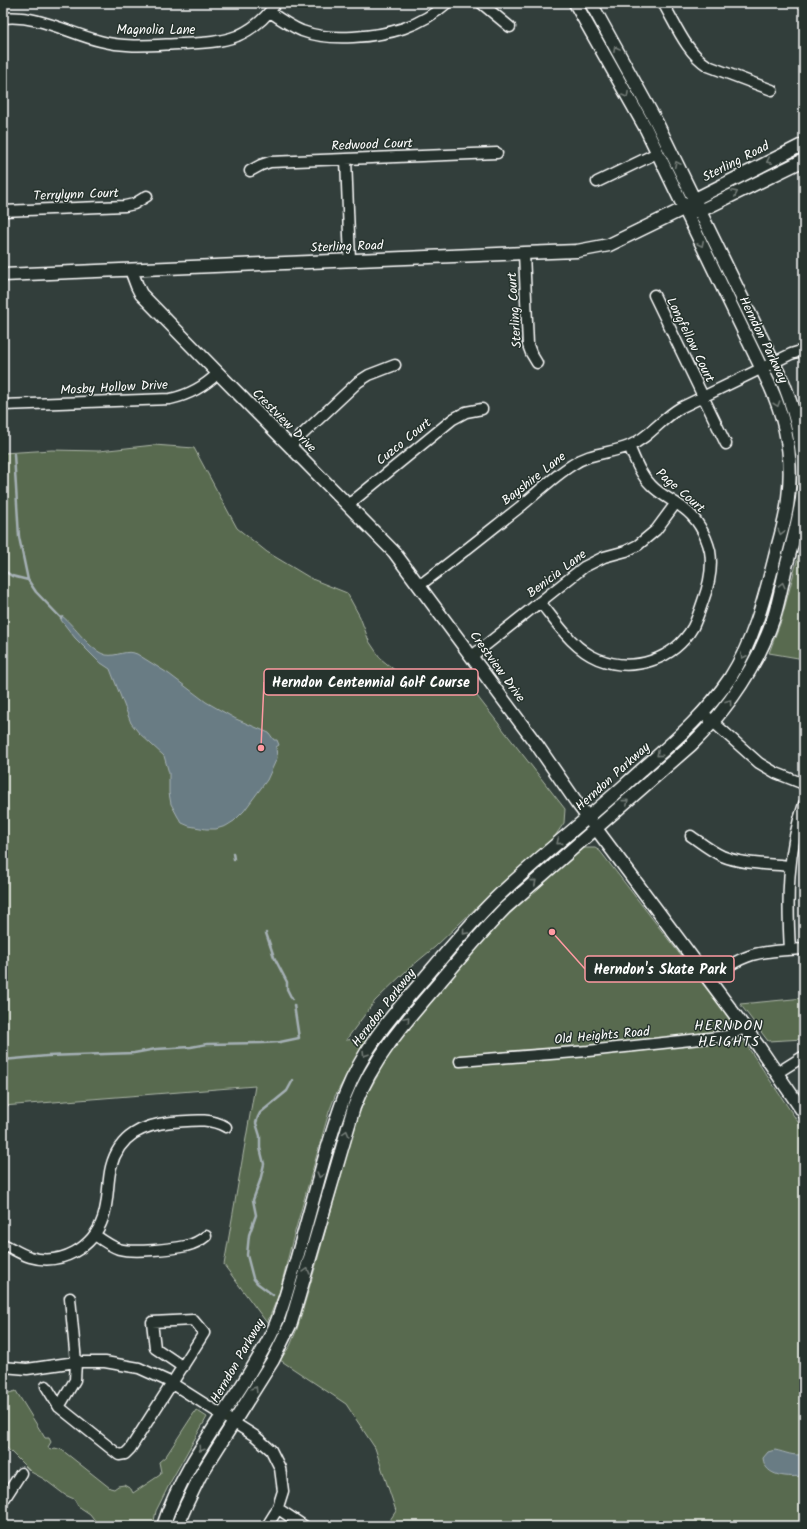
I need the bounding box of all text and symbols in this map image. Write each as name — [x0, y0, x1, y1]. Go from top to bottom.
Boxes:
street label: Magnolia Lane — [117, 20, 196, 41]
one-way arrow — [613, 46, 621, 53]
one-way arrow — [622, 91, 629, 98]
street label: Redwood Court — [331, 133, 414, 157]
street label: Sterling Road — [699, 136, 774, 188]
one-way arrow — [766, 156, 773, 164]
one-way arrow — [674, 160, 682, 168]
street label: Terrylynn Court — [33, 183, 120, 207]
one-way arrow — [731, 190, 739, 198]
street label: Sterling Road — [310, 235, 384, 259]
one-way arrow — [696, 240, 704, 247]
street label: Sterling Court — [502, 270, 528, 349]
street label: Herndon Parkway — [733, 293, 794, 388]
street label: Longfellow Court — [660, 294, 720, 387]
street label: Mosby Hollow Drive — [60, 375, 168, 401]
street label: Crestview Drive — [247, 384, 321, 458]
one-way arrow — [773, 401, 781, 408]
street label: Cuzco Court — [372, 412, 437, 471]
street label: Bayshire Lane — [497, 447, 571, 511]
street label: Page Court — [651, 464, 710, 519]
one-way arrow — [777, 528, 786, 535]
street label: Benicia Lane — [523, 544, 592, 604]
one-way arrow — [777, 581, 786, 588]
street label: Crestview Drive — [464, 627, 530, 707]
one-way arrow — [740, 651, 747, 659]
callout: Herndon Centennial Golf Course — [264, 669, 478, 695]
text: Herndon Centennial Golf Course — [272, 672, 470, 694]
one-way arrow — [724, 700, 731, 707]
street label: Herndon Parkway — [571, 737, 656, 817]
one-way arrow — [656, 749, 664, 757]
one-way arrow — [621, 800, 629, 807]
one-way arrow — [556, 838, 564, 845]
one-way arrow — [529, 879, 537, 886]
one-way arrow — [462, 927, 469, 934]
callout: Herndon's Skate Park — [585, 956, 734, 982]
text: Herndon's Skate Park — [594, 959, 727, 981]
street label: Herndon Parkway — [347, 963, 422, 1052]
district label: HERNDON HEIGHTS — [694, 1015, 764, 1053]
one-way arrow — [403, 1017, 410, 1024]
street label: Old Heights Road — [554, 1021, 651, 1051]
one-way arrow — [362, 1050, 370, 1057]
one-way arrow — [341, 1129, 350, 1136]
one-way arrow — [316, 1172, 325, 1179]
one-way arrow — [302, 1268, 311, 1275]
street label: Herndon Parkway — [205, 1314, 271, 1407]
one-way arrow — [250, 1386, 257, 1393]
one-way arrow — [199, 1444, 206, 1451]

